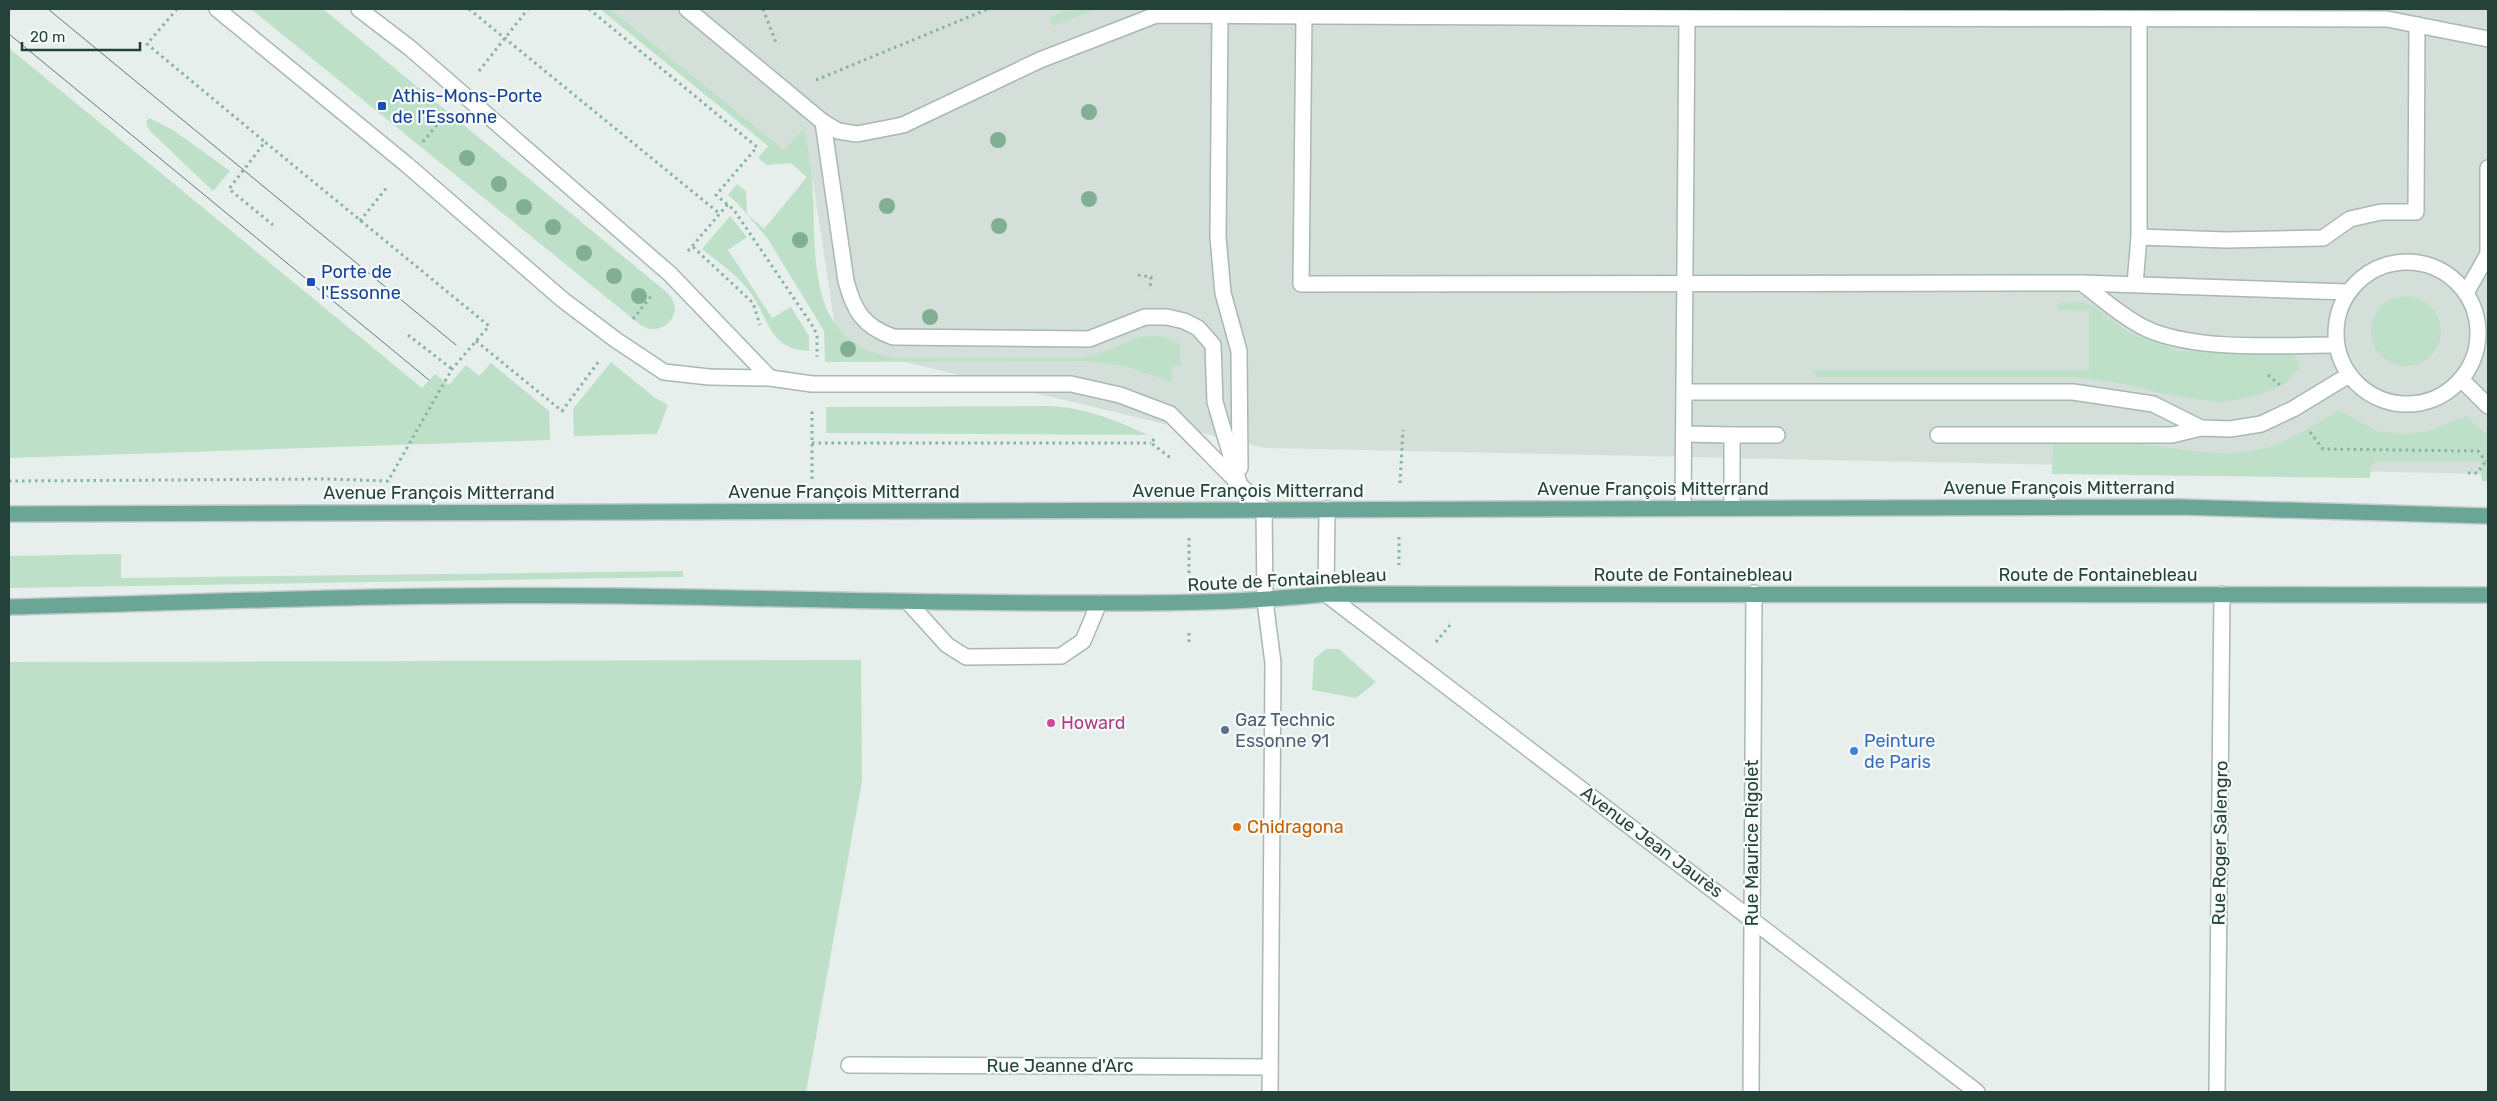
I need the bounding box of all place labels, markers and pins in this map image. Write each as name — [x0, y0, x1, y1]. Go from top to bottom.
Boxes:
place label: Athis-Mons-Porte de l'Essonne — [392, 85, 542, 128]
marker: Athis-Mons-Porte de l'Essonne — [376, 100, 388, 112]
place label: Porte de l'Essonne — [321, 261, 401, 304]
marker: Porte de l'Essonne — [305, 276, 317, 288]
place label: Gaz Technic Essonne 91 — [1235, 709, 1335, 752]
place label: Howard — [1061, 712, 1125, 734]
marker: Howard — [1045, 717, 1057, 729]
marker: Gaz Technic Essonne 91 — [1219, 724, 1231, 736]
place label: Peinture de Paris — [1864, 730, 1935, 773]
marker: Peinture de Paris — [1848, 745, 1860, 757]
place label: Chidragona — [1247, 816, 1344, 838]
marker: Chidragona — [1231, 821, 1243, 833]

